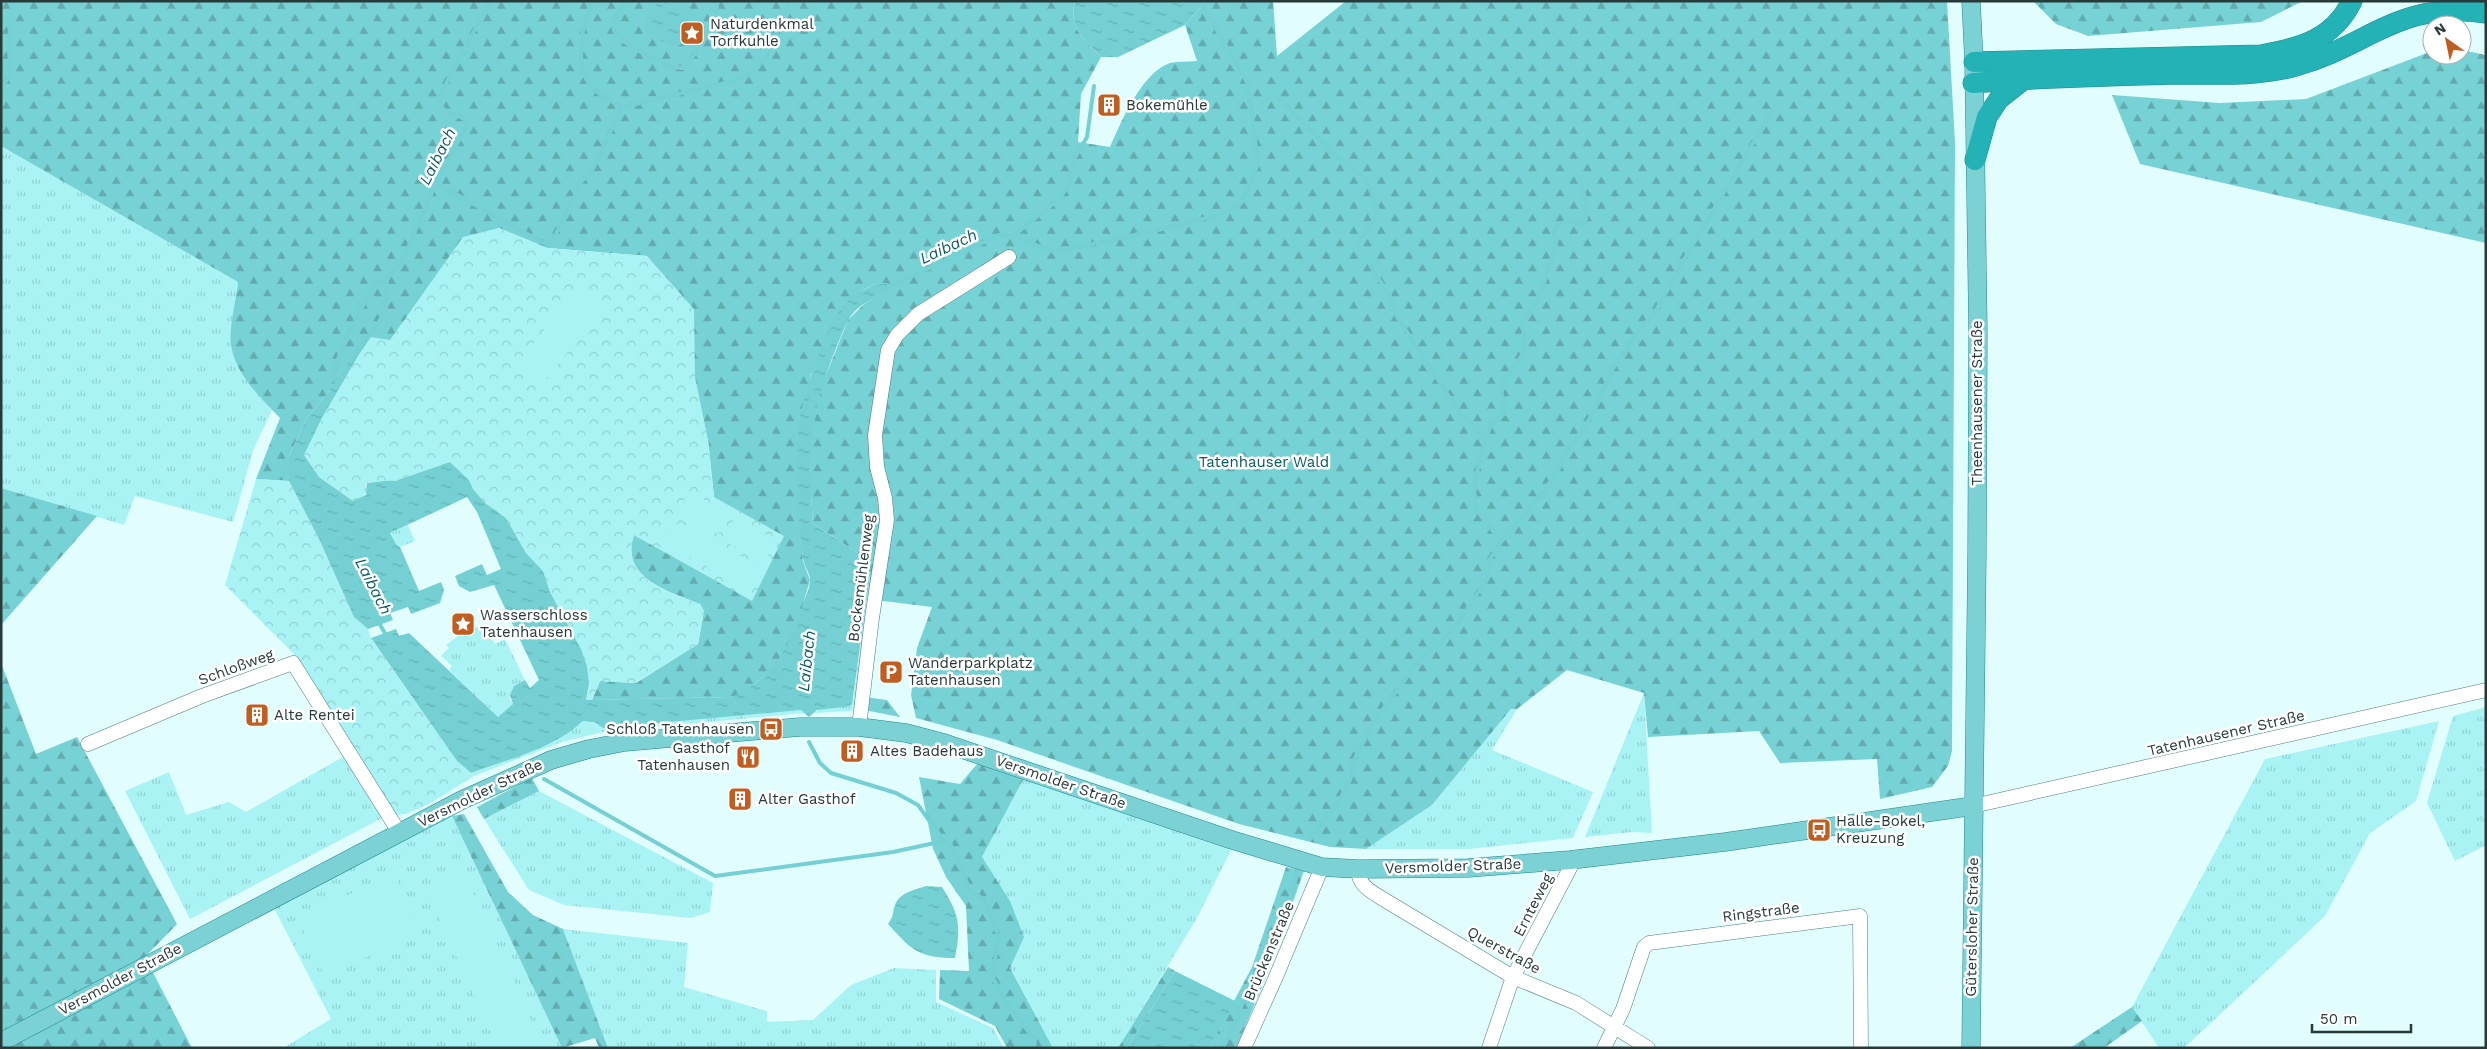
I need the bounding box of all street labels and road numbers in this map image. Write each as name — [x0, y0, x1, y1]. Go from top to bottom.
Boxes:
street label: Theenhausener Straße — [1968, 320, 1986, 486]
street label: Bockemühlenweg — [844, 513, 878, 643]
street label: Schloßweg — [196, 645, 276, 689]
street label: Tatenhausener Straße — [2146, 706, 2306, 760]
street label: Versmolder Straße — [994, 751, 1128, 813]
street label: Versmolder Straße — [415, 755, 545, 831]
street label: Versmolder Straße — [1385, 855, 1521, 877]
street label: Gütersloher Straße — [1962, 857, 1982, 997]
street label: Ernteweg — [1509, 870, 1557, 940]
street label: Ringstraße — [1721, 898, 1801, 926]
street label: Brückenstraße — [1240, 899, 1298, 1003]
street label: Querstraße — [1464, 922, 1544, 978]
street label: Versmolder Straße — [56, 939, 184, 1019]

